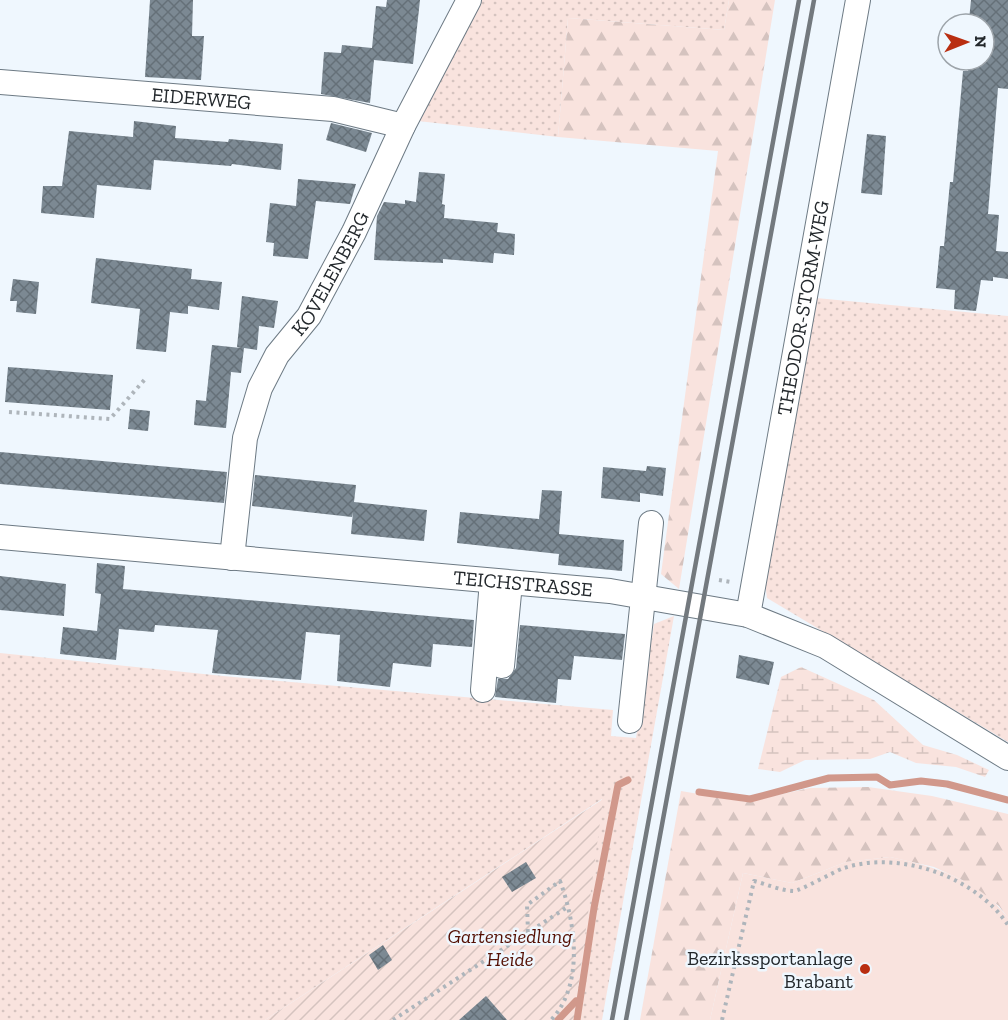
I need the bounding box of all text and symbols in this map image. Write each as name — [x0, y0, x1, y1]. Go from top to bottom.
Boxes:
north arrow — [936, 12, 996, 72]
text: N — [971, 35, 990, 48]
street label: EIDERWEG — [150, 82, 252, 114]
street label: THEODOR-STORM-WEG — [772, 198, 834, 417]
street label: KOVELENBERG — [286, 207, 374, 340]
street label: TEICHSTRASSE — [452, 565, 594, 601]
park label: Gartensiedlung Heide — [448, 924, 573, 971]
place label: Bezirkssportanlage Brabant — [687, 946, 854, 993]
marker: Bezirkssportanlage Brabant — [858, 962, 872, 976]

